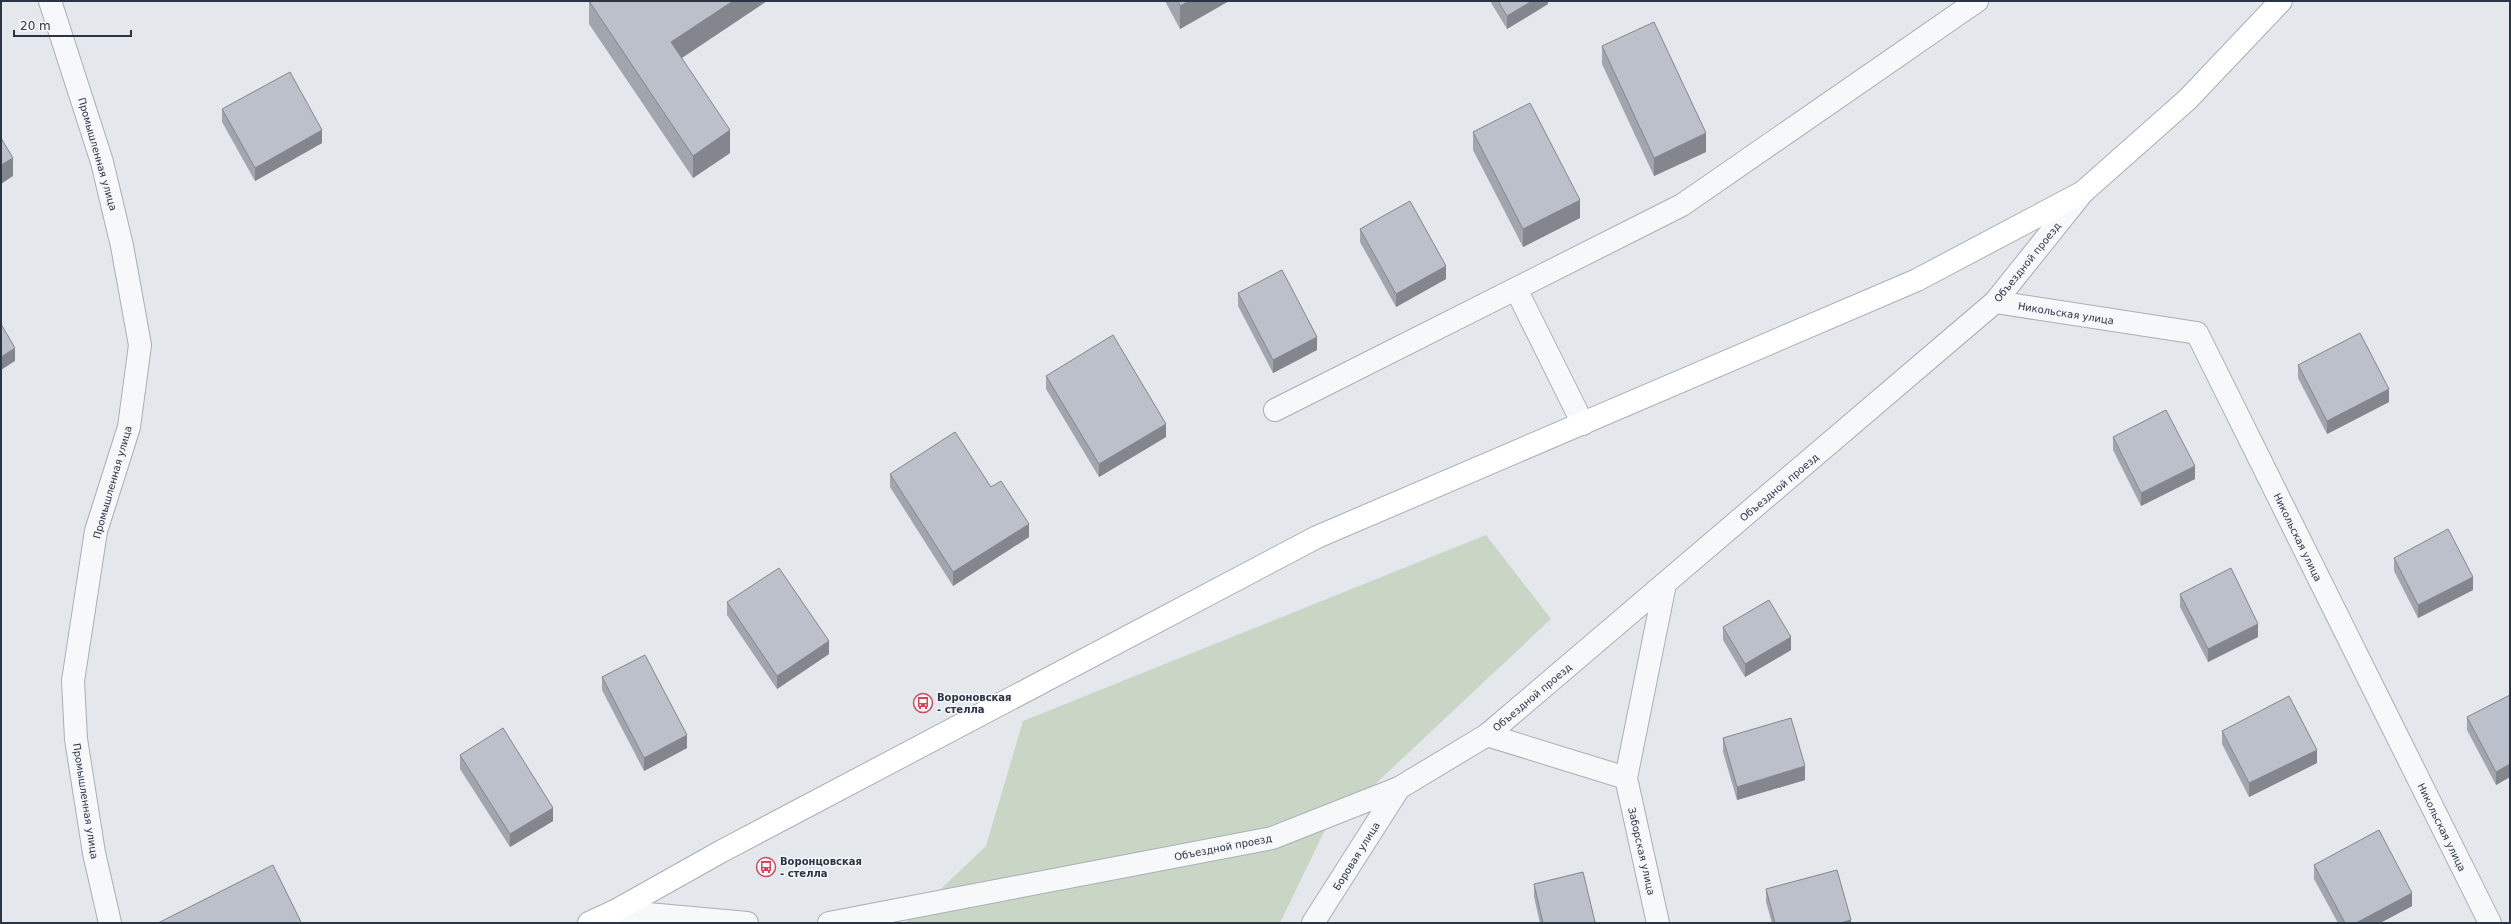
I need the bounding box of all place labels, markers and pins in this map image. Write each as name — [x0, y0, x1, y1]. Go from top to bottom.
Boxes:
bus stop icon: Вороновская - стелла — [912, 692, 934, 714]
place label: Вороновская - стелла — [937, 692, 1012, 715]
bus stop icon: Воронцовская - стелла — [755, 856, 777, 878]
place label: Воронцовская - стелла — [780, 856, 862, 879]

